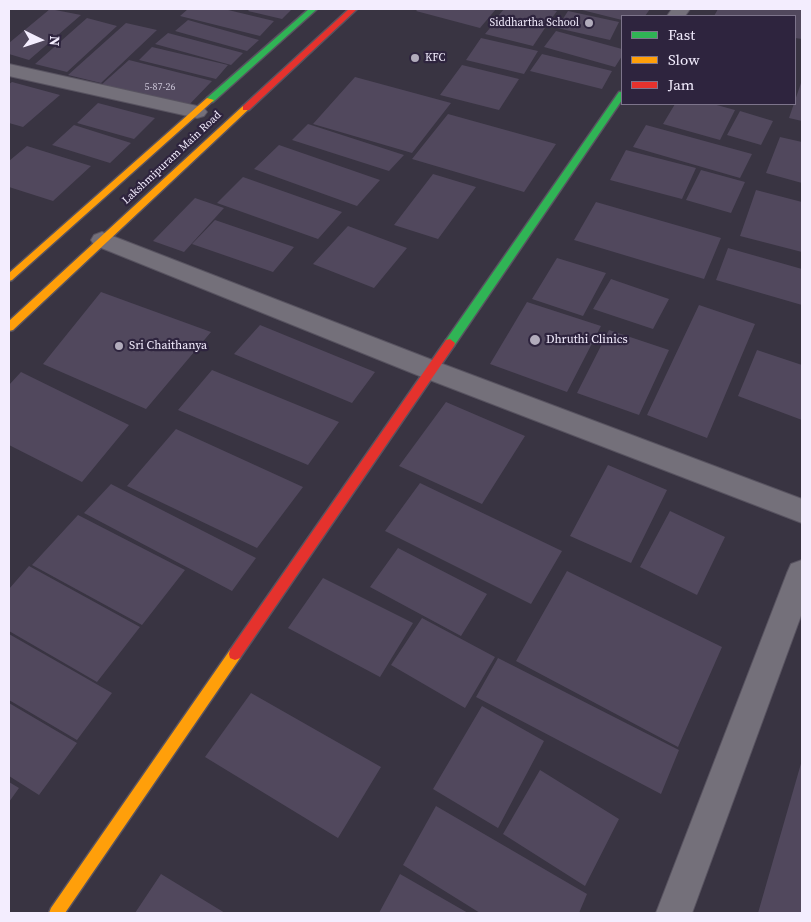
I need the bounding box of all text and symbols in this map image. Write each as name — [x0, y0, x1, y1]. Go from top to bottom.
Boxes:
north arrow — [15, 15, 65, 65]
legend — [621, 15, 796, 105]
place label: Siddhartha School — [490, 16, 579, 30]
marker: Siddhartha School — [583, 17, 595, 29]
text: Fast — [668, 24, 695, 45]
text: N — [45, 35, 65, 47]
text: Slow — [668, 49, 700, 70]
place label: KFC — [425, 51, 446, 65]
marker: KFC — [409, 52, 421, 64]
text: Jam — [668, 74, 694, 95]
house number: 5-87-26 — [144, 81, 176, 93]
street label: Lakshmipuram Main Road — [120, 109, 224, 207]
marker: Dhruthi Clinics — [528, 333, 542, 347]
place label: Dhruthi Clinics — [546, 333, 628, 347]
place label: Sri Chaithanya — [129, 339, 207, 353]
marker: Sri Chaithanya — [113, 340, 125, 352]

